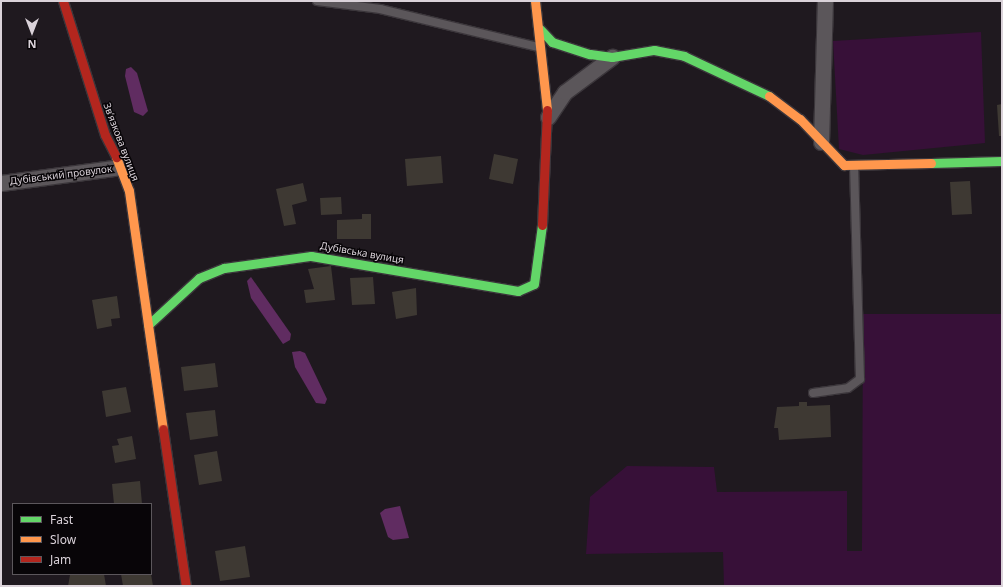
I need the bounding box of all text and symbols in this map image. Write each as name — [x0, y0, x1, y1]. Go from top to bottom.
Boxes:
north arrow — [12, 12, 52, 52]
text: N — [28, 37, 36, 52]
street label: Звʼязкова вулиця — [101, 101, 141, 183]
street label: Дубівський провулок — [9, 163, 113, 187]
street label: Дубівська вулиця — [319, 240, 405, 266]
legend — [12, 503, 152, 575]
text: Fast — [50, 511, 73, 528]
text: Slow — [50, 531, 76, 548]
text: Jam — [50, 551, 71, 568]

